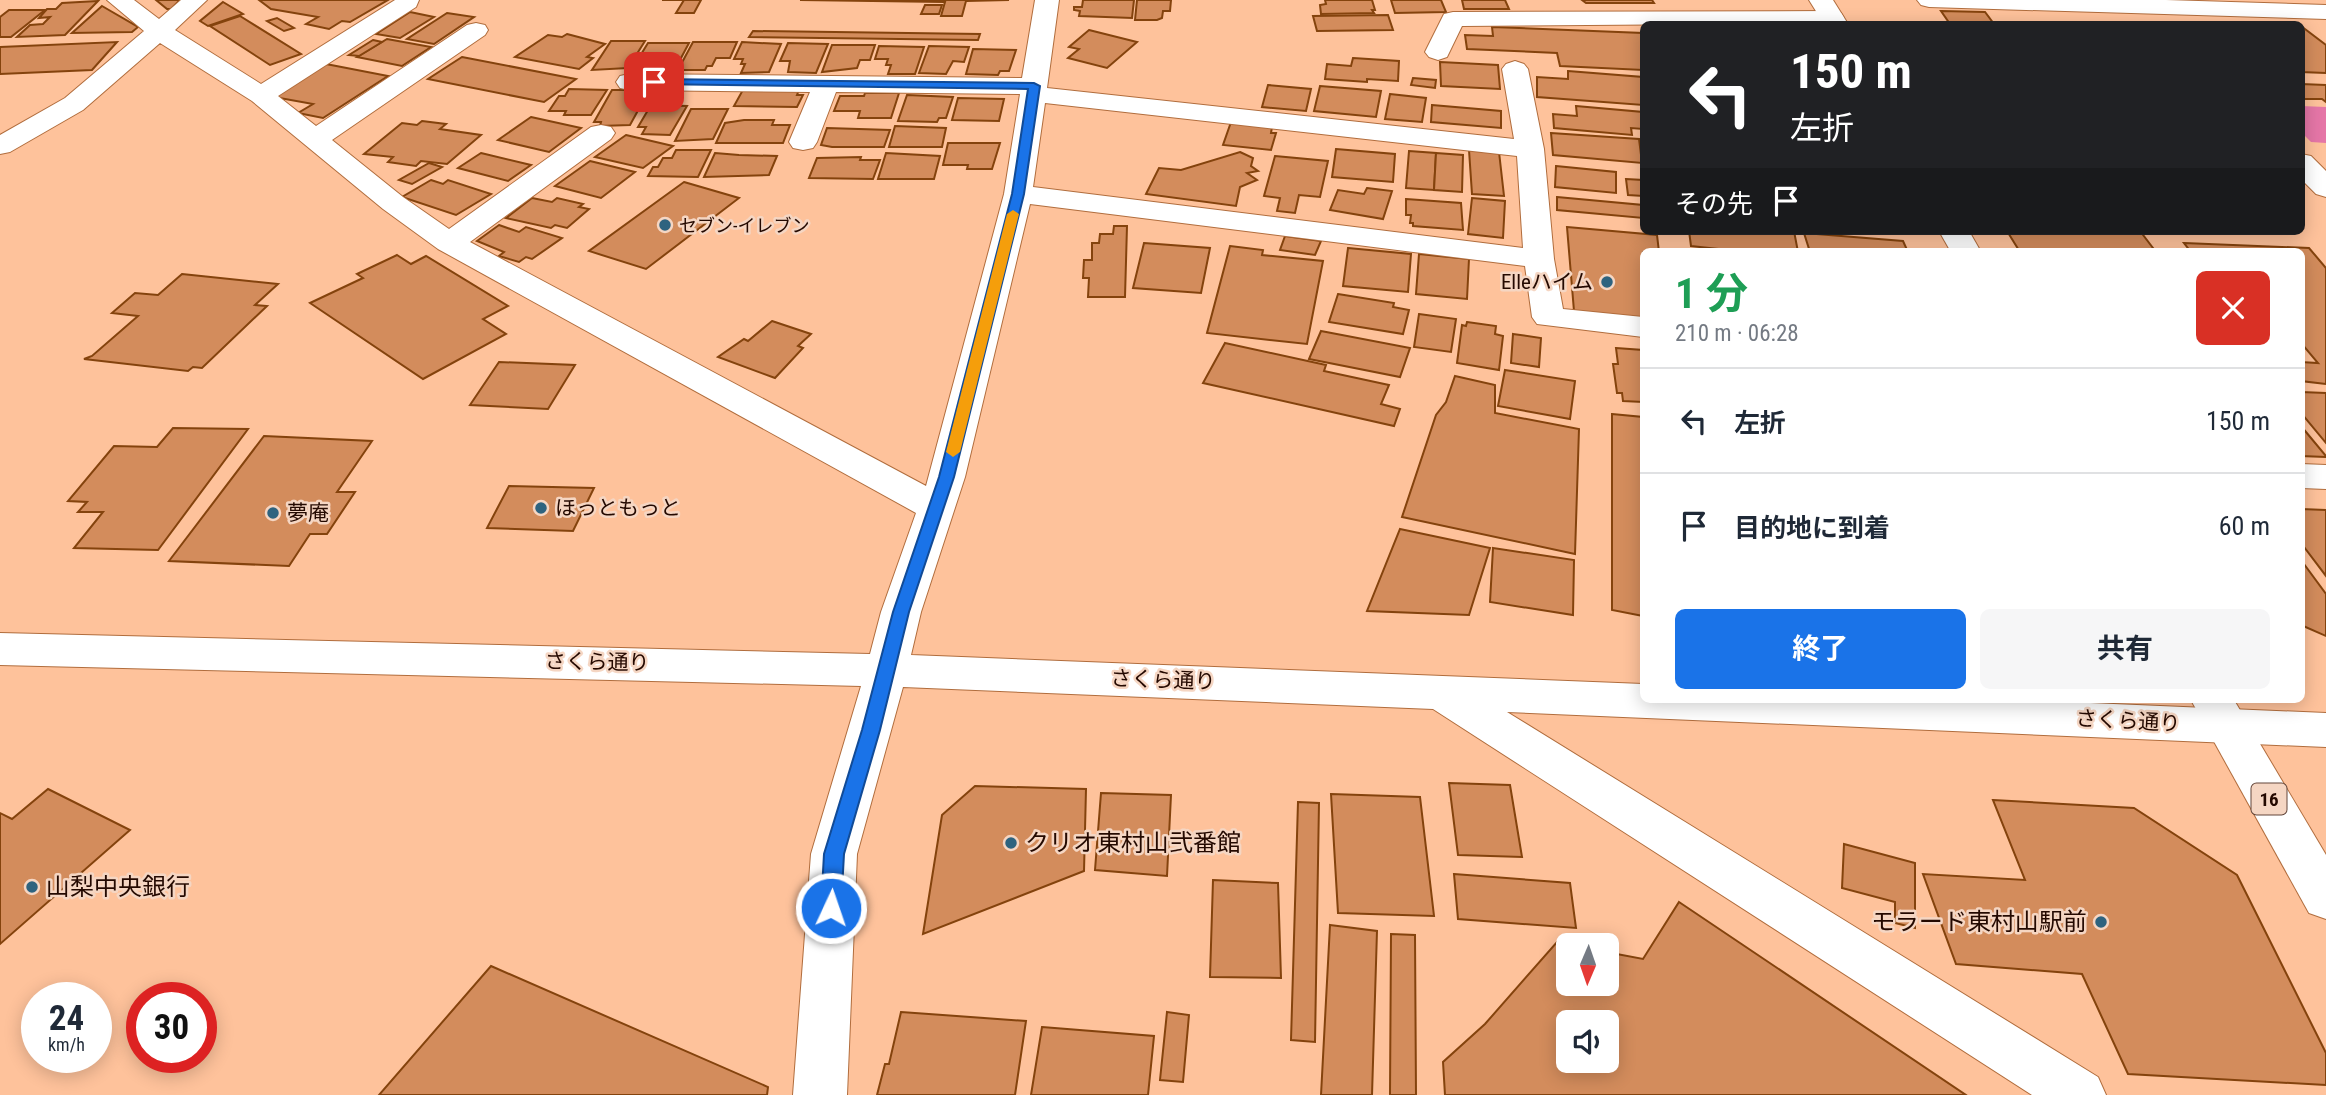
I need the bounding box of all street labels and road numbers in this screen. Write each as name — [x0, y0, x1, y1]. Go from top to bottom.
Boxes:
street label: さくら通り — [544, 649, 650, 675]
street label: さくら通り — [1110, 666, 1216, 694]
street label: さくら通り — [2075, 706, 2181, 736]
road number: 16 — [2252, 784, 2286, 814]

